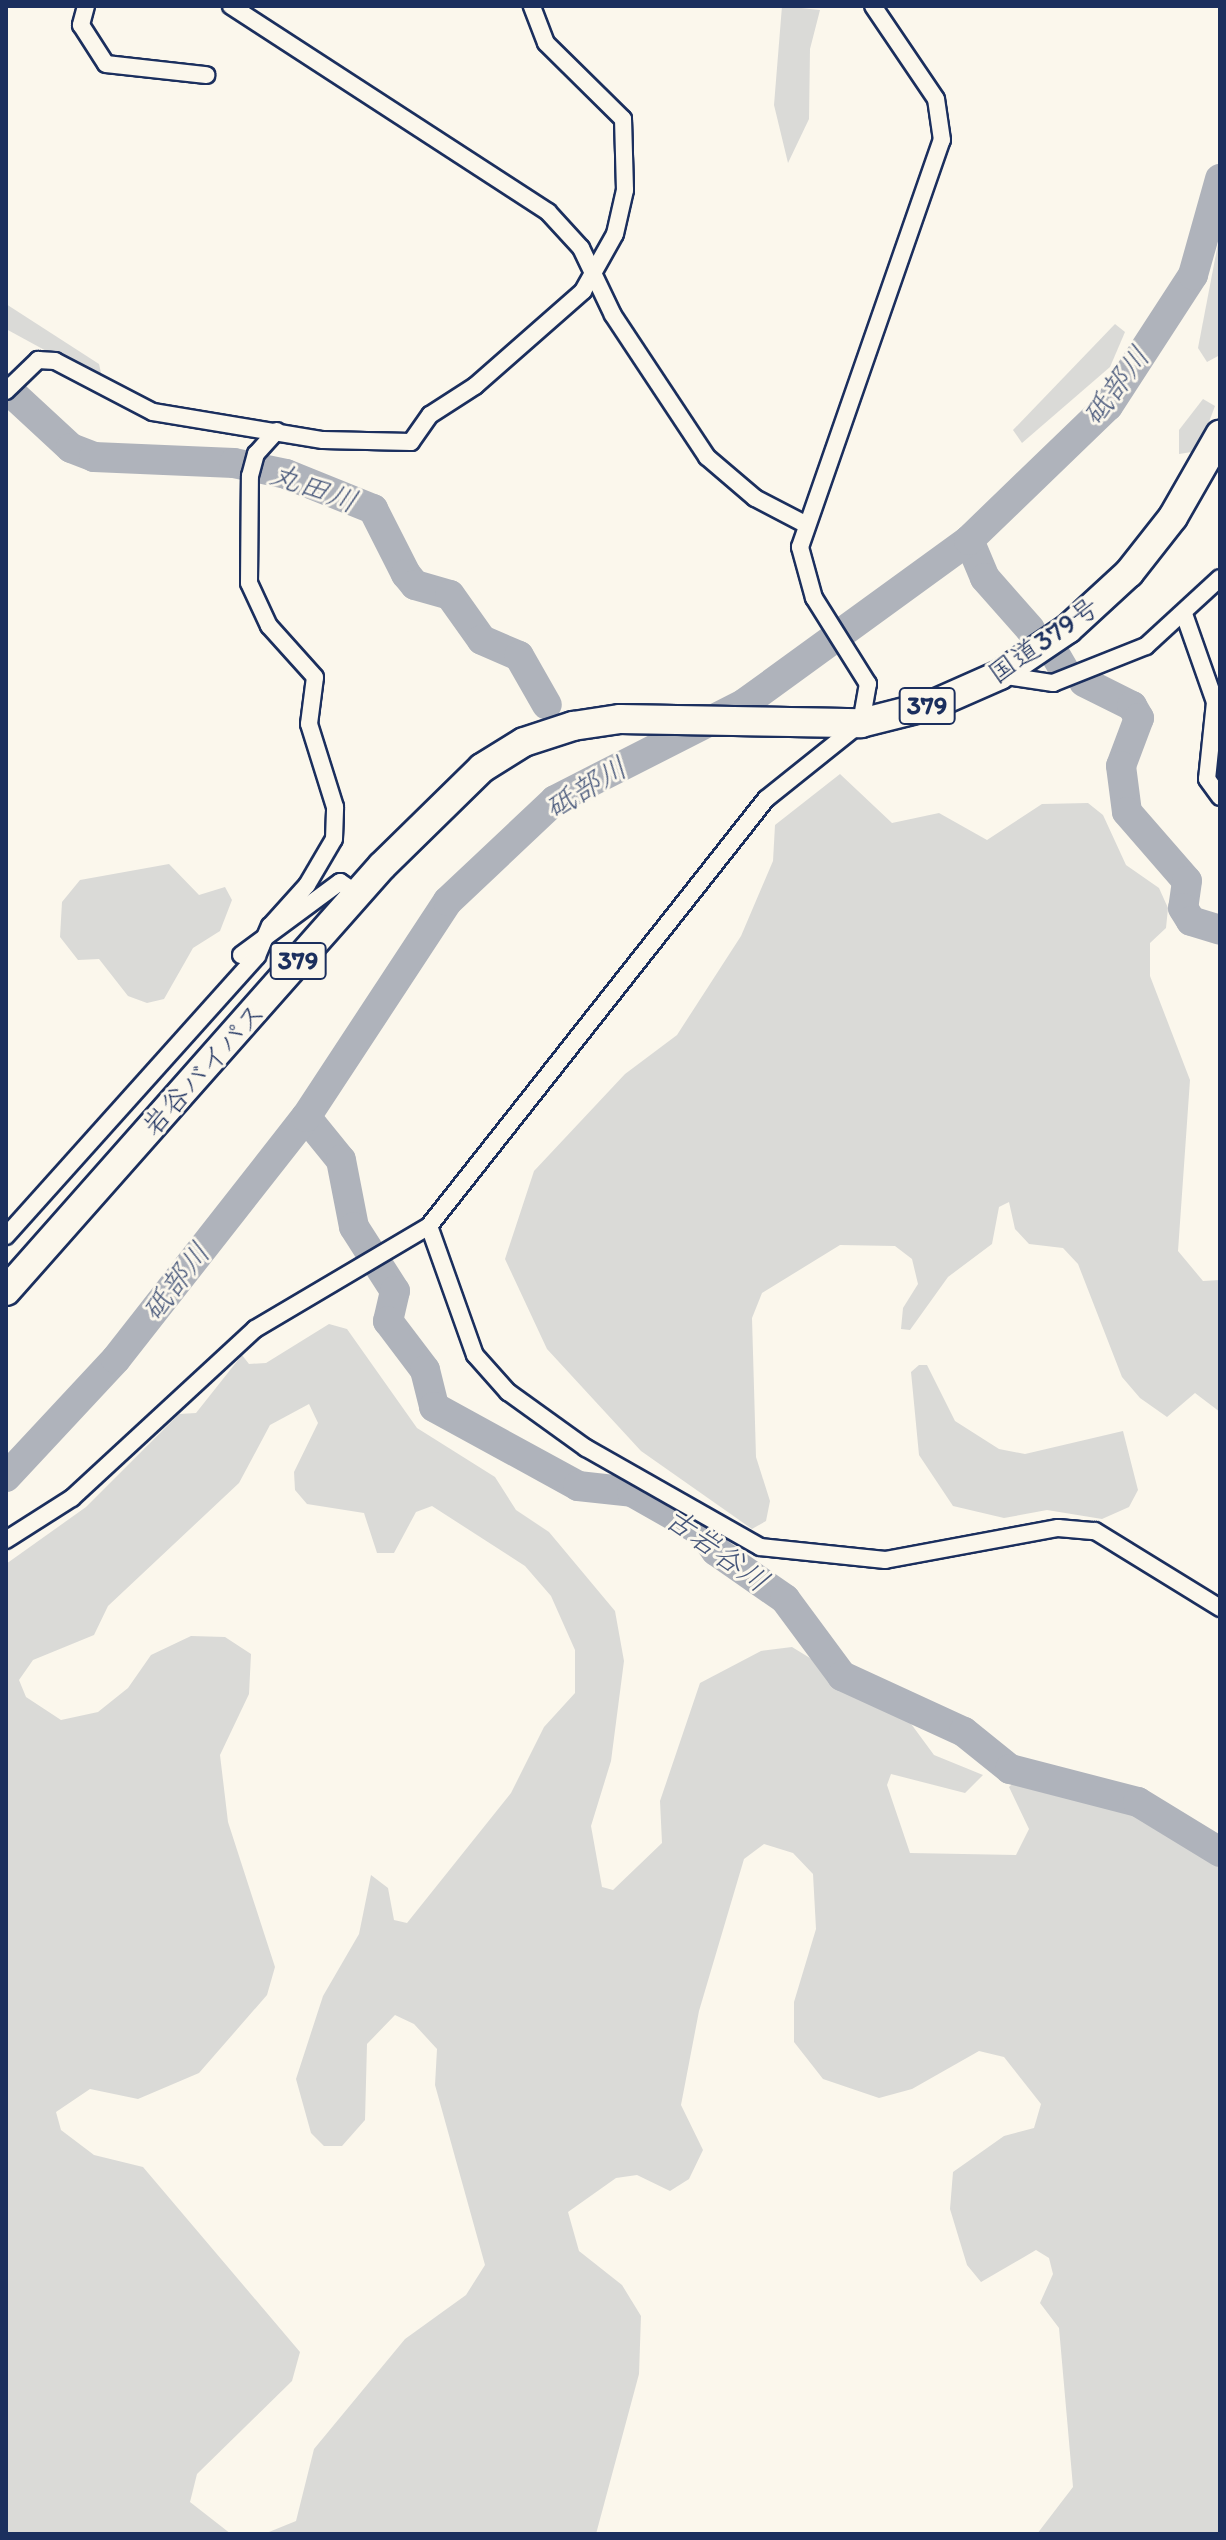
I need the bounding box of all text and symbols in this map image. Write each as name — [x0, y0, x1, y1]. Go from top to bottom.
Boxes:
water label: 砥部川 — [1075, 339, 1157, 433]
water label: 丸田川 — [266, 456, 362, 520]
street label: 国道379号 — [981, 590, 1105, 690]
road number: 379 — [897, 684, 957, 728]
water label: 砥部川 — [538, 749, 634, 827]
road number: 379 — [268, 939, 328, 983]
street label: 岩谷バイパス — [134, 995, 272, 1143]
water label: 砥部川 — [134, 1235, 218, 1329]
water label: 古岩谷川 — [658, 1500, 776, 1600]

